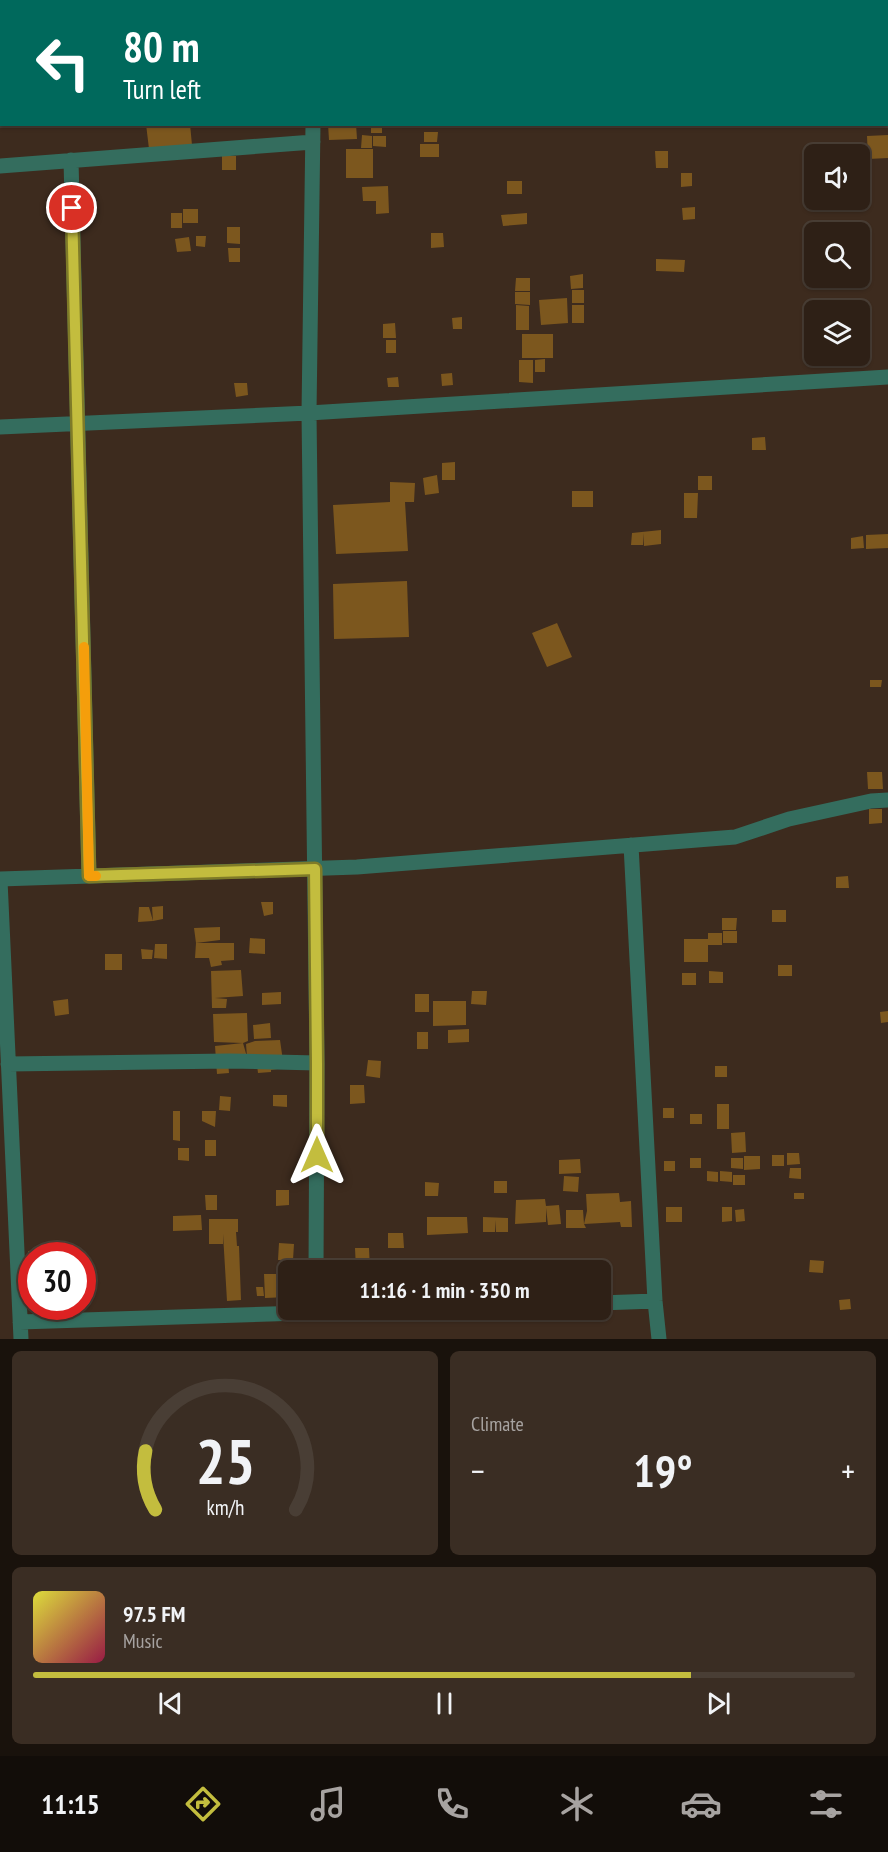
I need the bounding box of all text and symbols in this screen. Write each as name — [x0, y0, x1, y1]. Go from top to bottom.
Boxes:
text: 80 m — [123, 19, 200, 74]
icon: left — [24, 24, 102, 102]
text: Turn left — [123, 72, 201, 106]
map controls — [804, 144, 870, 366]
button: sound — [804, 144, 870, 210]
pin — [46, 182, 97, 233]
icon: arrive — [55, 191, 88, 224]
button: search — [804, 222, 870, 288]
button: layers — [804, 300, 870, 366]
position arrow — [285, 1123, 349, 1187]
speed limit sign: 30 — [18, 1242, 96, 1320]
text: 11:16 · 1 min · 350 m — [359, 1276, 530, 1304]
text: Climate — [471, 1411, 524, 1437]
text: 25 — [195, 1420, 255, 1501]
text: 19° — [633, 1441, 693, 1499]
text: − — [471, 1449, 485, 1492]
text: + — [841, 1449, 855, 1492]
text: km/h — [206, 1493, 244, 1521]
text: 97.5 FM — [123, 1600, 185, 1628]
text: Music — [123, 1628, 163, 1654]
icon: previous — [154, 1687, 187, 1720]
icon: pause — [428, 1687, 461, 1720]
icon: next — [702, 1687, 735, 1720]
icon: directions — [182, 1783, 224, 1825]
icon: music — [307, 1783, 349, 1825]
icon: phone — [431, 1783, 473, 1825]
icon: climate — [556, 1783, 598, 1825]
icon: car — [680, 1783, 722, 1825]
icon: filters — [805, 1783, 847, 1825]
text: 11:15 — [41, 1787, 100, 1821]

